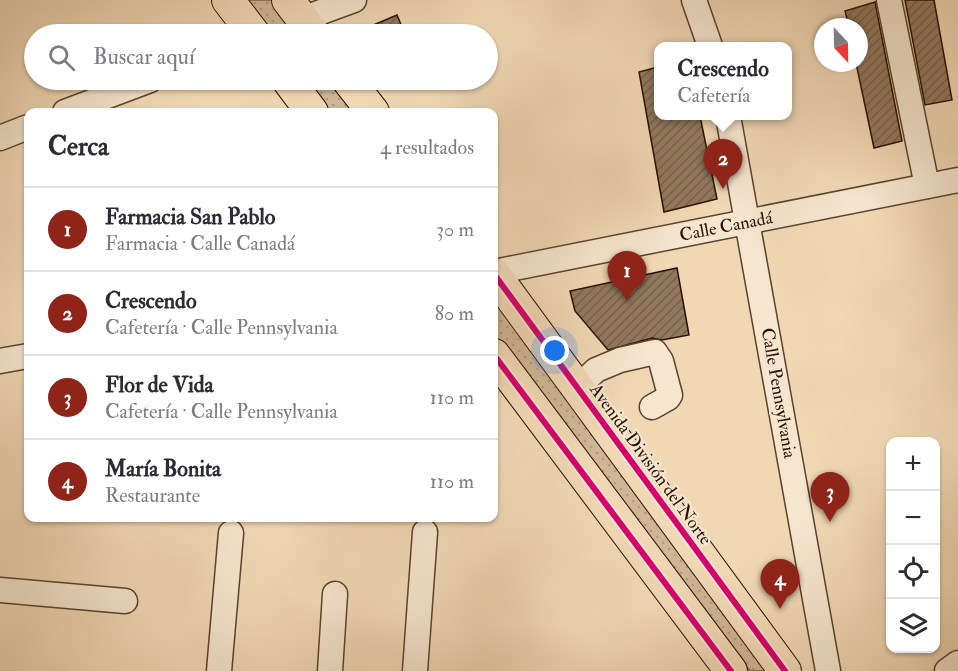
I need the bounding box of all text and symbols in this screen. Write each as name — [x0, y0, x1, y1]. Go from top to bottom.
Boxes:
north arrow — [814, 18, 868, 72]
search box — [24, 24, 498, 90]
icon: search — [45, 41, 78, 74]
popup — [654, 42, 792, 120]
text: Buscar aquí — [93, 43, 195, 71]
text: Crescendo — [677, 55, 769, 83]
text: Cafetería — [677, 83, 751, 108]
text: Cerca — [48, 131, 109, 163]
text: 4 resultados — [380, 135, 474, 160]
pin: 2 — [704, 140, 742, 189]
text: Farmacia San Pablo — [105, 203, 275, 231]
street label: Calle Canadá — [678, 206, 775, 247]
text: 1 — [64, 217, 71, 242]
text: 30 m — [436, 217, 474, 242]
text: Farmacia · Calle Canadá — [105, 231, 295, 256]
pin: 1 — [608, 252, 646, 301]
text: Crescendo — [105, 287, 197, 315]
text: 2 — [62, 301, 73, 326]
text: 80 m — [435, 301, 474, 326]
text: Cafetería · Calle Pennsylvania — [105, 315, 338, 340]
street label: Calle Pennsylvania — [756, 326, 801, 461]
your location — [540, 336, 569, 365]
text: Flor de Vida — [105, 371, 214, 399]
street label: Avenida División del Norte — [584, 378, 717, 550]
text: 3 — [64, 385, 71, 410]
text: 110 m — [430, 385, 474, 410]
text: Cafetería · Calle Pennsylvania — [105, 399, 338, 424]
map controls — [886, 437, 940, 653]
button: + — [886, 437, 940, 491]
text: María Bonita — [105, 455, 221, 483]
text: 4 — [62, 469, 73, 494]
text: 110 m — [430, 469, 474, 494]
pin: 3 — [810, 472, 850, 522]
text: Restaurante — [105, 483, 200, 508]
button: − — [886, 491, 940, 545]
button: locate — [886, 545, 940, 599]
pin: 4 — [760, 560, 800, 609]
button: layers — [886, 599, 940, 653]

